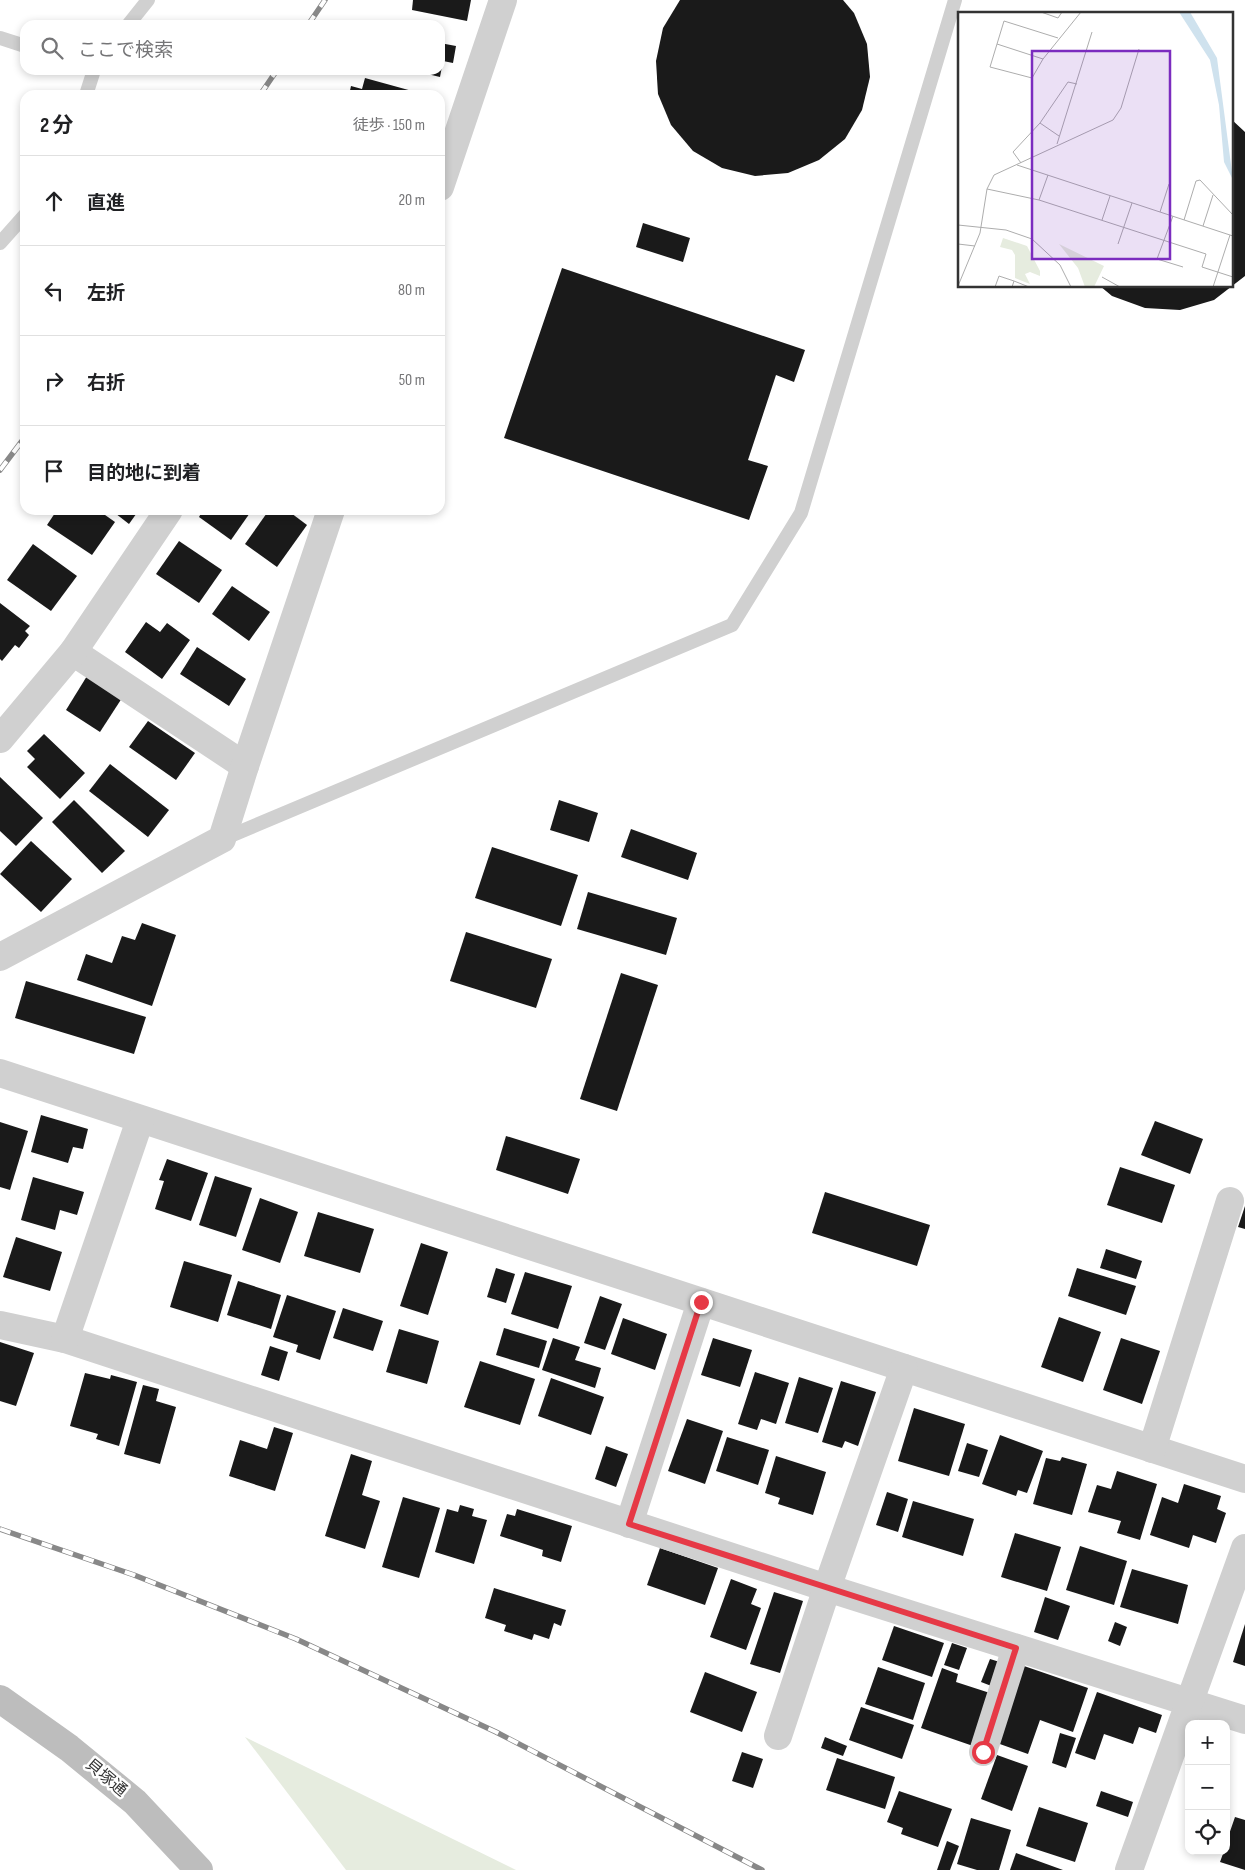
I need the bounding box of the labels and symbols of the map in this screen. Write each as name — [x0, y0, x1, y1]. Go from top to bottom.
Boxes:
inset map — [958, 12, 1232, 288]
route end — [690, 1291, 713, 1314]
route start — [972, 1741, 995, 1764]
street label: 貝塚通 — [82, 1755, 130, 1801]

